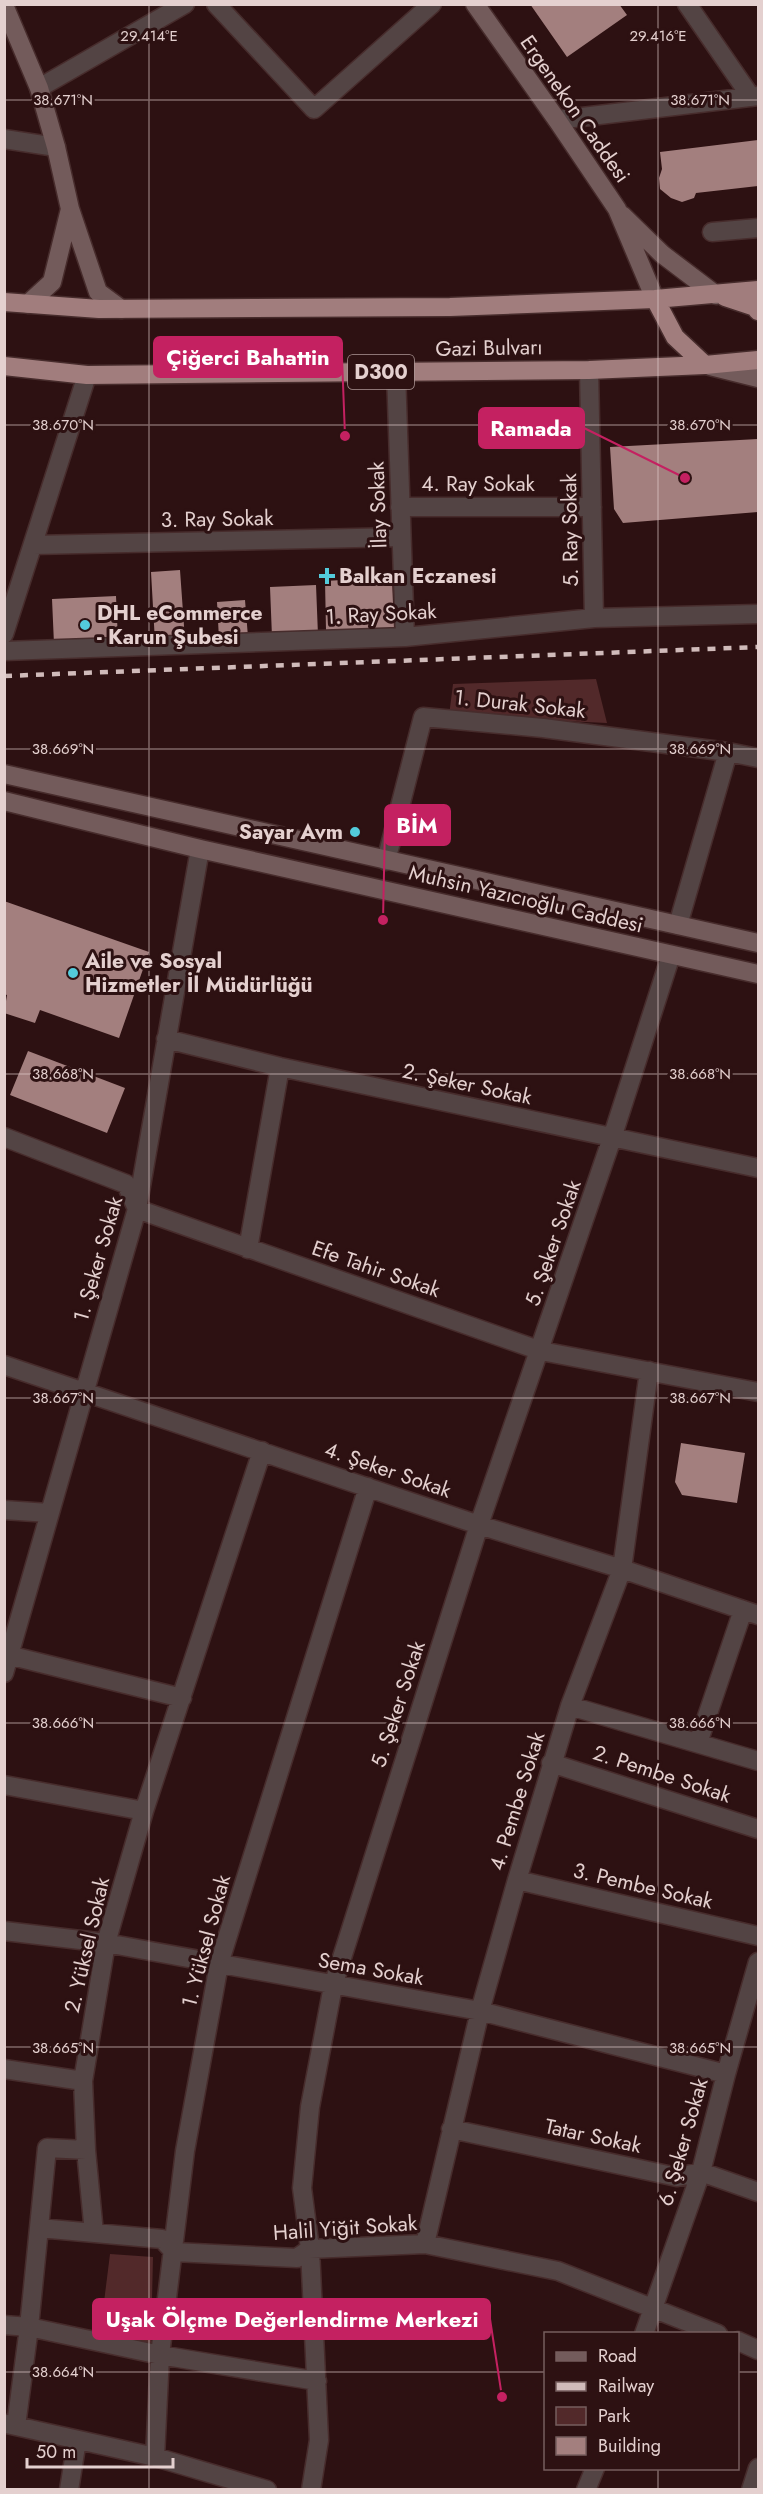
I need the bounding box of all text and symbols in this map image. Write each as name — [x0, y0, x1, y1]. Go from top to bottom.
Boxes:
text: 29.414°E — [120, 25, 178, 47]
text: 29.416°E — [629, 25, 687, 47]
street label: Ergenekon Caddesi — [513, 29, 637, 189]
text: 38.671°N — [33, 89, 93, 111]
text: 38.671°N — [670, 89, 730, 111]
street label: Gazi Bulvarı — [435, 332, 543, 364]
callout: Çiğerci Bahattin — [154, 337, 342, 377]
text: Çiğerci Bahattin — [166, 341, 330, 373]
road number: D300 — [348, 355, 414, 389]
callout: Ramada — [479, 408, 584, 448]
text: Ramada — [490, 412, 572, 444]
text: 38.670°N — [32, 414, 94, 436]
text: 38.670°N — [669, 414, 731, 436]
street label: İlay Sokak — [361, 460, 395, 549]
street label: 4. Ray Sokak — [421, 469, 536, 499]
street label: 5. Ray Sokak — [554, 472, 586, 587]
street label: 3. Ray Sokak — [160, 503, 274, 535]
place label: Balkan Eczanesi — [339, 561, 497, 591]
marker: Balkan Eczanesi — [320, 569, 334, 583]
street label: 1. Ray Sokak — [325, 596, 438, 632]
place label: DHL eCommerce - Karun Şubesi — [97, 598, 263, 652]
marker: DHL eCommerce - Karun Şubesi — [78, 618, 92, 632]
street label: 1. Durak Sokak — [453, 682, 588, 726]
text: 38.669°N — [32, 738, 94, 760]
text: 38.669°N — [669, 738, 731, 760]
callout: BİM — [385, 805, 450, 845]
text: BİM — [396, 809, 438, 841]
place label: Sayar Avm — [239, 817, 343, 847]
marker: Sayar Avm — [348, 825, 362, 839]
street label: Muhsin Yazıcıoğlu Caddesi — [406, 857, 646, 941]
place label: Aile ve Sosyal Hizmetler İl Müdürlüğü — [84, 946, 313, 1000]
marker: Aile ve Sosyal Hizmetler İl Müdürlüğü — [66, 966, 80, 980]
street label: 2. Şeker Sokak — [399, 1056, 535, 1113]
text: 38.668°N — [32, 1063, 94, 1085]
text: 38.668°N — [669, 1063, 731, 1085]
street label: 5. Şeker Sokak — [517, 1175, 589, 1310]
street label: 1. Şeker Sokak — [66, 1192, 130, 1325]
street label: Efe Tahir Sokak — [308, 1233, 445, 1305]
text: 38.667°N — [32, 1387, 94, 1409]
text: 38.667°N — [669, 1387, 731, 1409]
street label: 4. Şeker Sokak — [321, 1434, 456, 1506]
street label: 5. Şeker Sokak — [363, 1636, 433, 1771]
text: 38.666°N — [32, 1712, 94, 1734]
text: 38.666°N — [669, 1712, 731, 1734]
street label: 4. Pembe Sokak — [482, 1727, 553, 1874]
street label: 2. Pembe Sokak — [589, 1738, 735, 1811]
street label: 3. Pembe Sokak — [570, 1855, 717, 1917]
street label: 1. Yüksel Sokak — [174, 1871, 238, 2011]
street label: 2. Yüksel Sokak — [57, 1873, 117, 2016]
street label: Sema Sokak — [316, 1945, 427, 1993]
text: 38.665°N — [32, 2037, 94, 2059]
text: 38.665°N — [669, 2037, 731, 2059]
street label: 6. Şeker Sokak — [650, 2074, 716, 2209]
street label: Tatar Sokak — [542, 2111, 645, 2161]
street label: Halil Yiğit Sokak — [272, 2208, 419, 2248]
callout: Uşak Ölçme Değerlendirme Merkezi — [93, 2299, 490, 2339]
text: Uşak Ölçme Değerlendirme Merkezi — [105, 2303, 479, 2335]
legend — [544, 2332, 739, 2470]
text: Road — [598, 2343, 637, 2369]
text: 38.664°N — [32, 2361, 94, 2383]
text: Railway — [598, 2373, 654, 2399]
text: Park — [598, 2403, 630, 2429]
scale bar — [27, 2431, 172, 2469]
text: Building — [598, 2433, 661, 2459]
text: 50 m — [36, 2439, 76, 2465]

